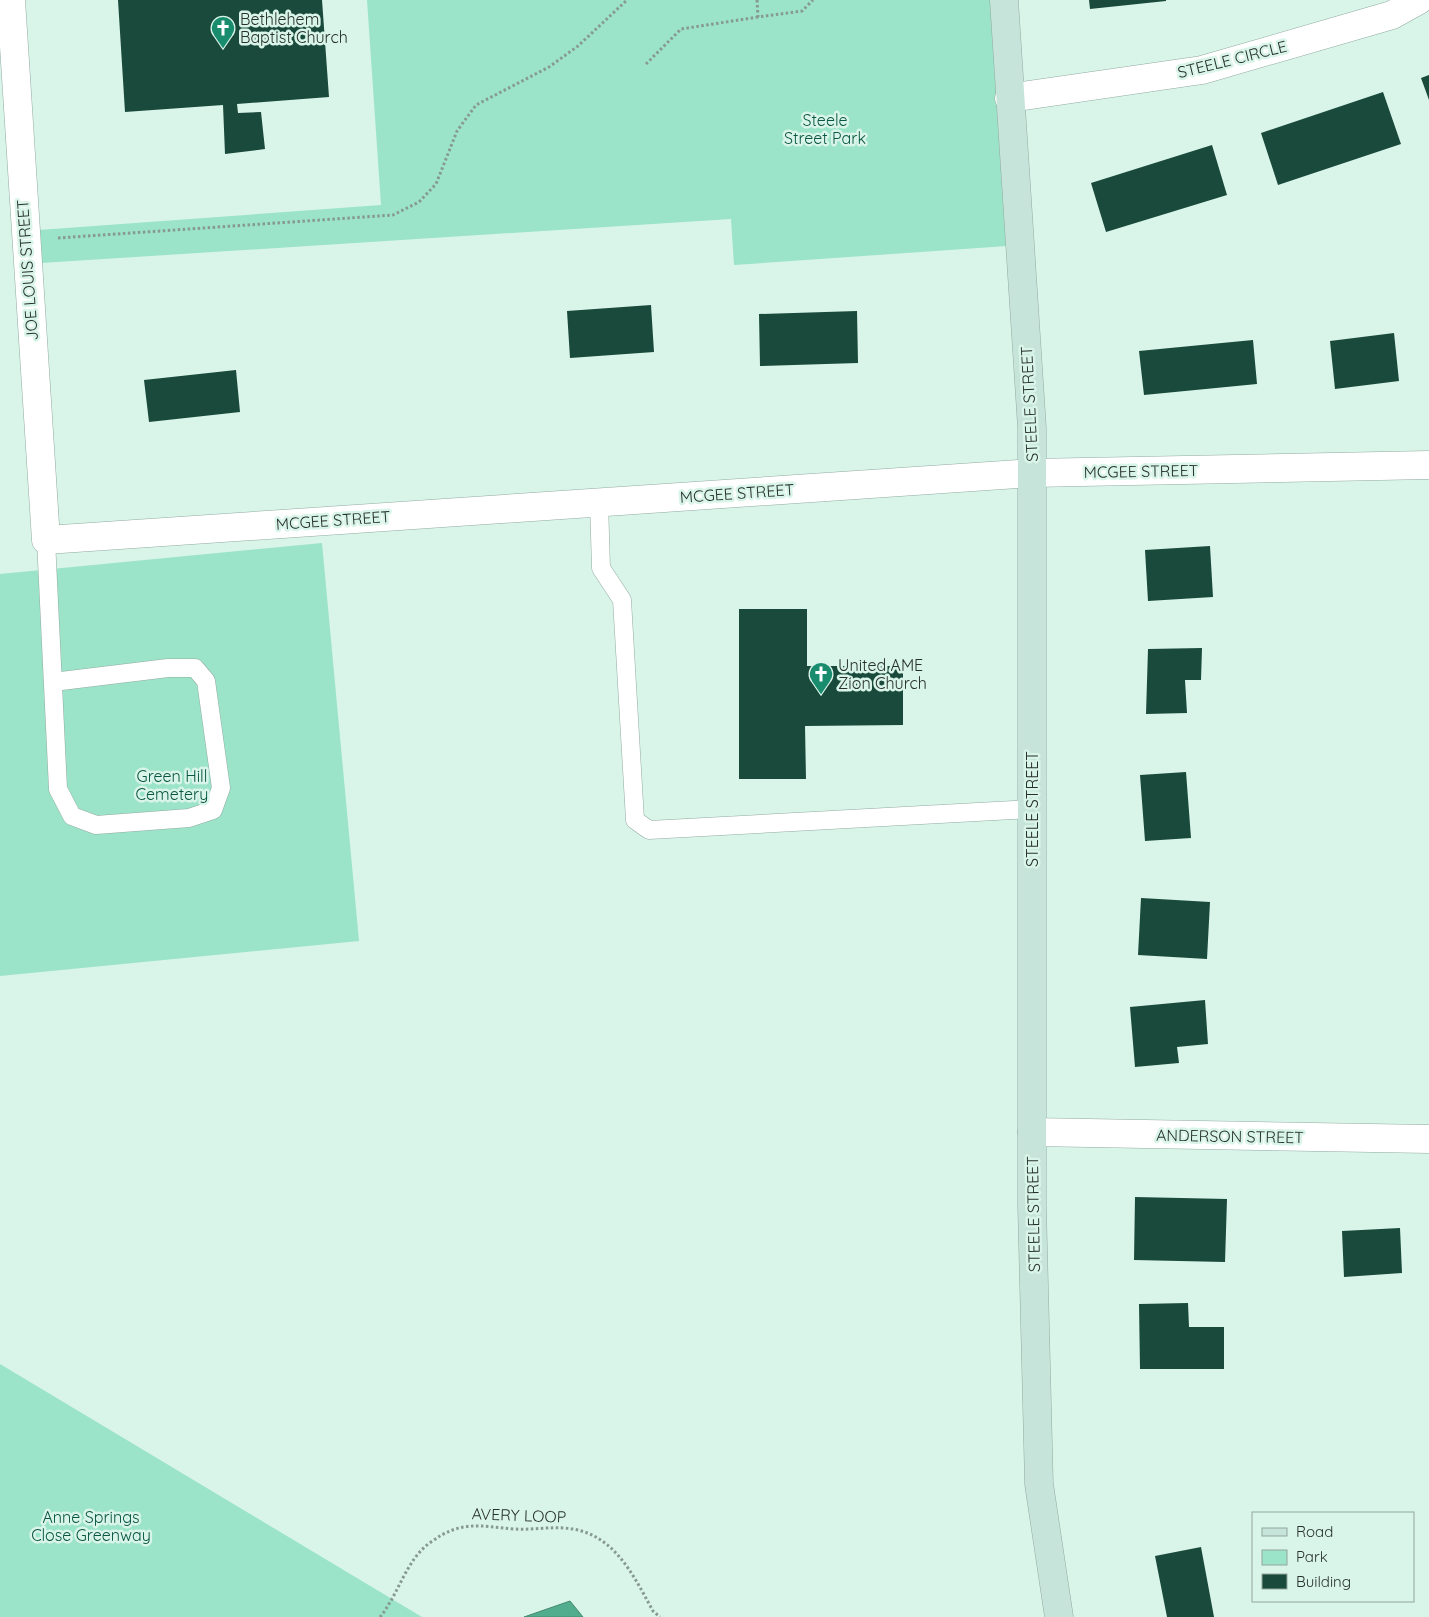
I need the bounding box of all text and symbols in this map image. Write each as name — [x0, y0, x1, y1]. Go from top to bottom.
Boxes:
place label: Bethlehem Baptist Church — [240, 9, 348, 47]
church icon: Bethlehem Baptist Church — [210, 15, 236, 49]
street label: STEELE CIRCLE — [1175, 36, 1289, 82]
park label: Steele Street Park — [784, 110, 866, 148]
street label: JOE LOUIS STREET — [12, 198, 42, 341]
street label: STEELE STREET — [1016, 345, 1042, 462]
street label: MCGEE STREET — [1084, 460, 1199, 482]
street label: MCGEE STREET — [679, 479, 795, 507]
street label: MCGEE STREET — [275, 506, 391, 534]
place label: United AME Zion Church — [838, 655, 927, 693]
church icon: United AME Zion Church — [808, 661, 834, 695]
street label: STEELE STREET — [1022, 751, 1042, 867]
park label: Green Hill Cemetery — [136, 766, 208, 804]
street label: ANDERSON STREET — [1156, 1125, 1304, 1147]
street label: STEELE STREET — [1022, 1155, 1044, 1272]
street label: AVERY LOOP — [471, 1503, 567, 1527]
park label: Anne Springs Close Greenway — [31, 1507, 151, 1545]
legend — [1252, 1512, 1414, 1602]
text: Road — [1296, 1522, 1333, 1541]
text: Park — [1296, 1547, 1328, 1566]
text: Building — [1296, 1572, 1351, 1591]

